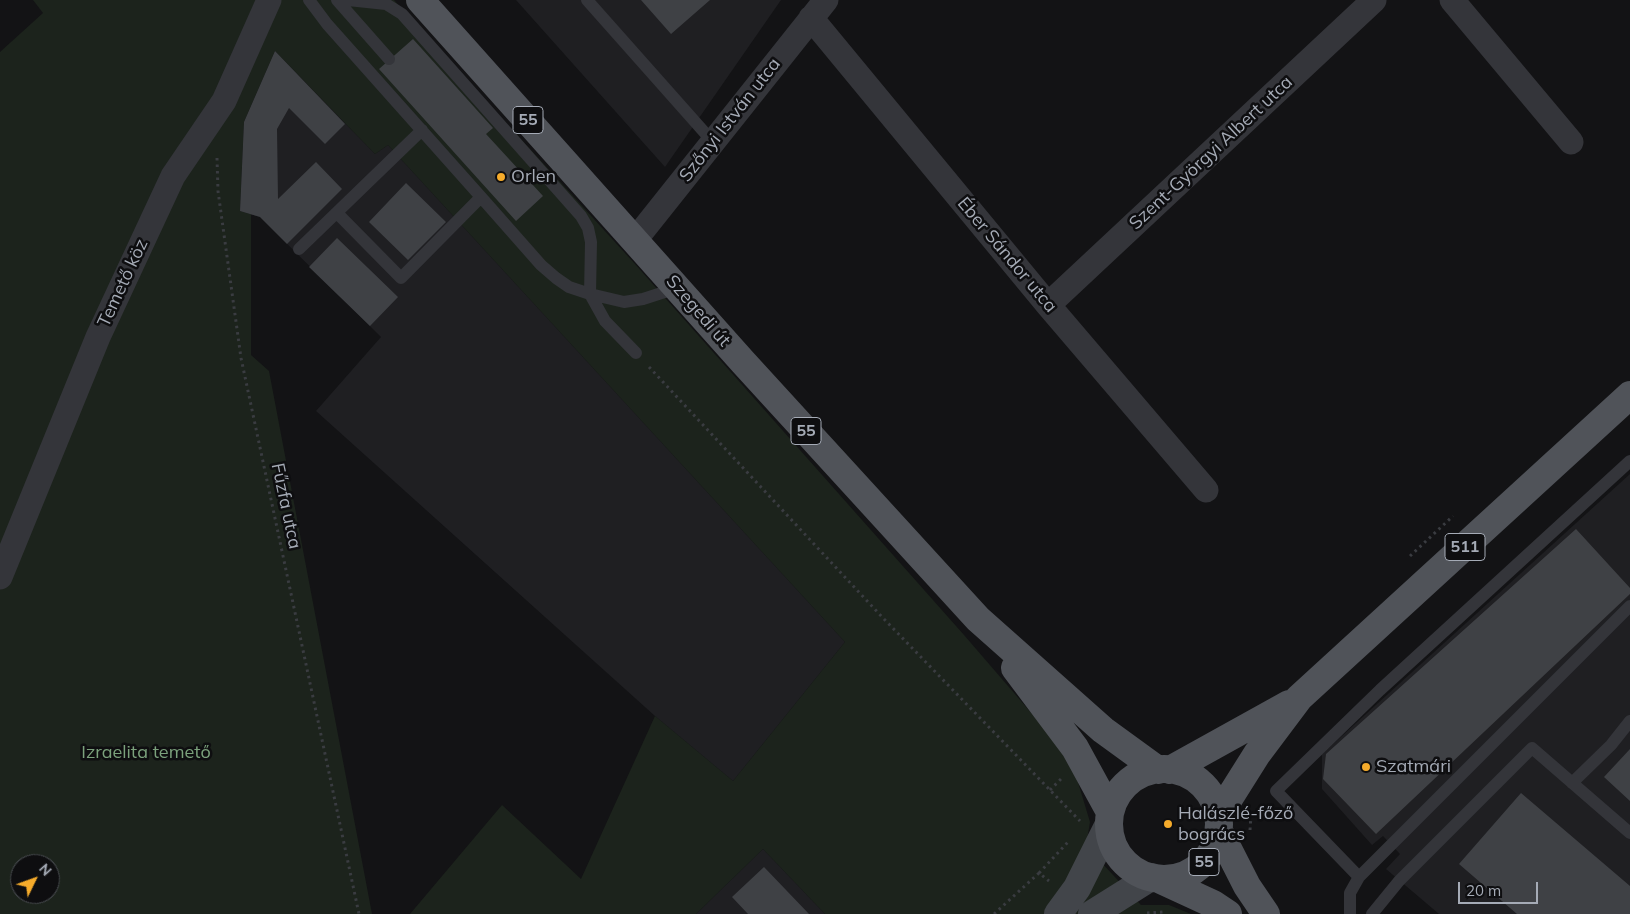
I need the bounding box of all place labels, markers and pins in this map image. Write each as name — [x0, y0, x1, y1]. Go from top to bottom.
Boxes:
place label: Orlen — [511, 166, 556, 188]
marker: Orlen — [495, 171, 507, 183]
place label: Szatmári — [1376, 756, 1451, 778]
marker: Szatmári — [1360, 761, 1372, 773]
place label: Halászlé-főző bogrács — [1178, 803, 1293, 846]
marker: Halászlé-főző bogrács — [1162, 818, 1174, 830]

